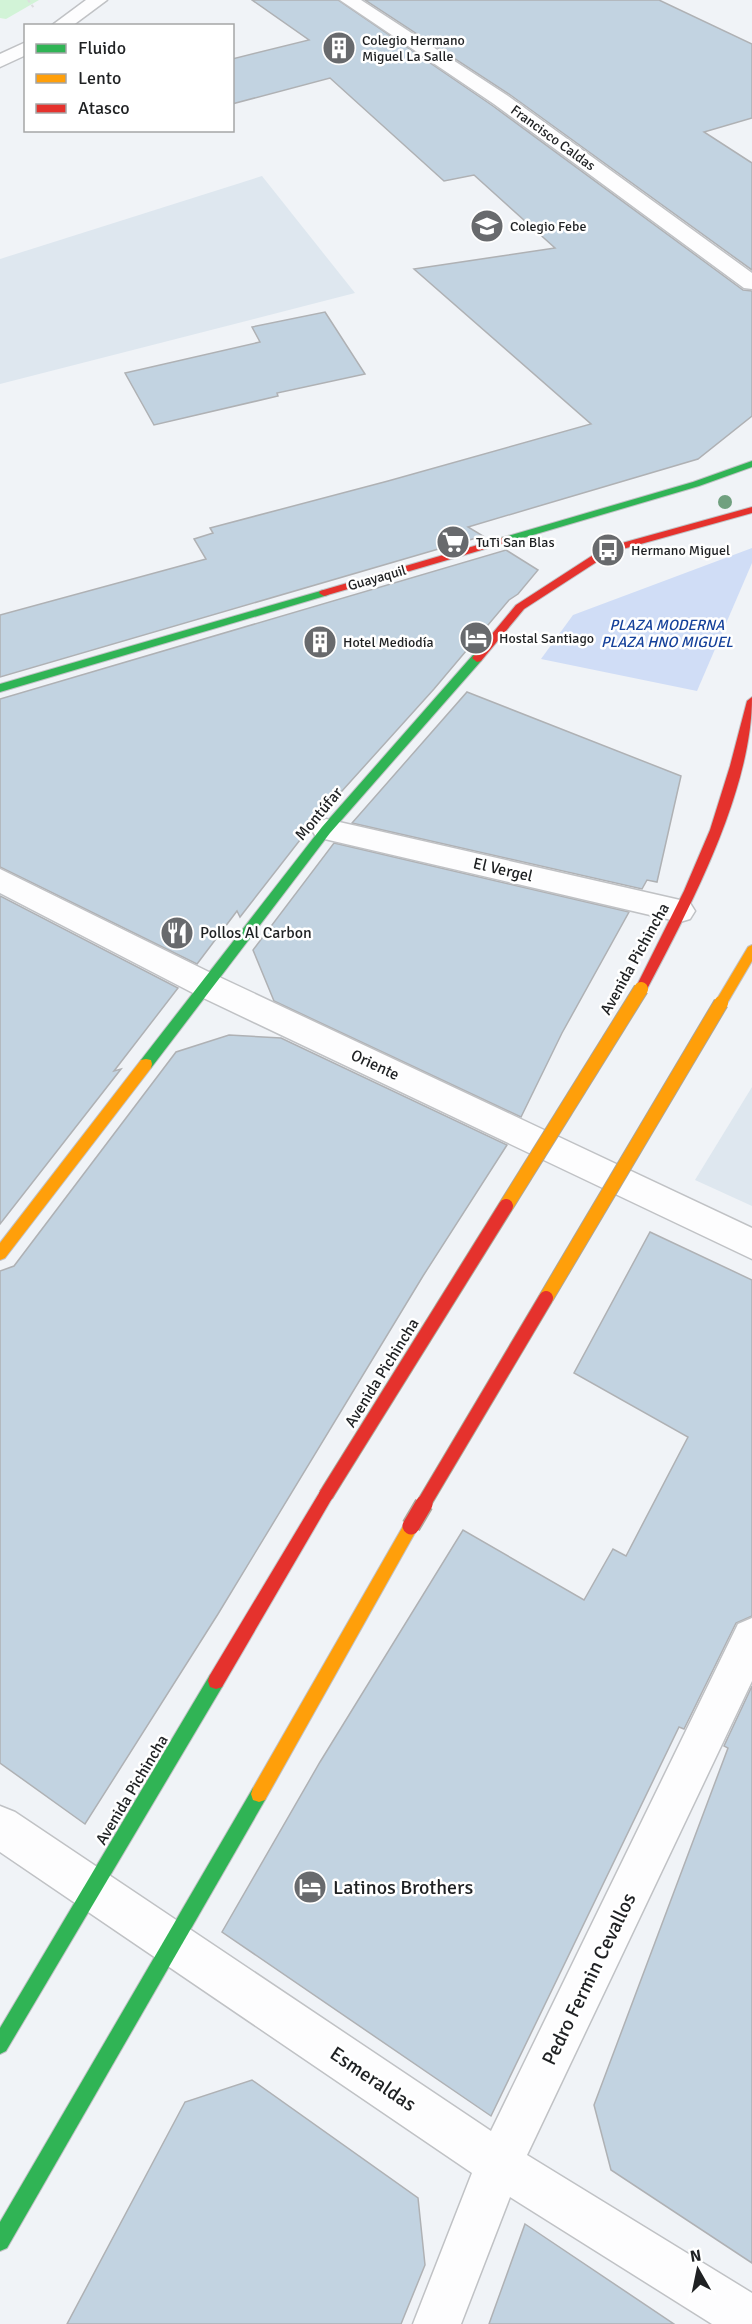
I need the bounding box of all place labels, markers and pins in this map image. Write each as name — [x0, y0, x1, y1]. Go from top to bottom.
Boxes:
building icon: Colegio Hermano Miguel La Salle — [321, 30, 357, 66]
place label: Colegio Hermano Miguel La Salle — [362, 32, 465, 65]
school or university icon: Colegio Febe — [469, 208, 505, 244]
place label: Colegio Febe — [510, 218, 586, 235]
supermarket icon: TuTi San Blas — [435, 524, 471, 560]
bus stop icon: Hermano Miguel — [590, 532, 626, 568]
place label: TuTi San Blas — [476, 534, 555, 551]
place label: Hermano Miguel — [631, 542, 730, 559]
hotel icon: Hostal Santiago — [458, 620, 494, 656]
building icon: Hotel Mediodía — [302, 624, 338, 660]
place label: Hostal Santiago — [499, 630, 594, 647]
place label: Hotel Mediodía — [343, 634, 434, 651]
restaurant icon: Pollos Al Carbon — [159, 915, 195, 951]
place label: Pollos Al Carbon — [200, 923, 312, 943]
hotel icon: Latinos Brothers — [292, 1869, 328, 1905]
place label: Latinos Brothers — [333, 1875, 473, 1900]

